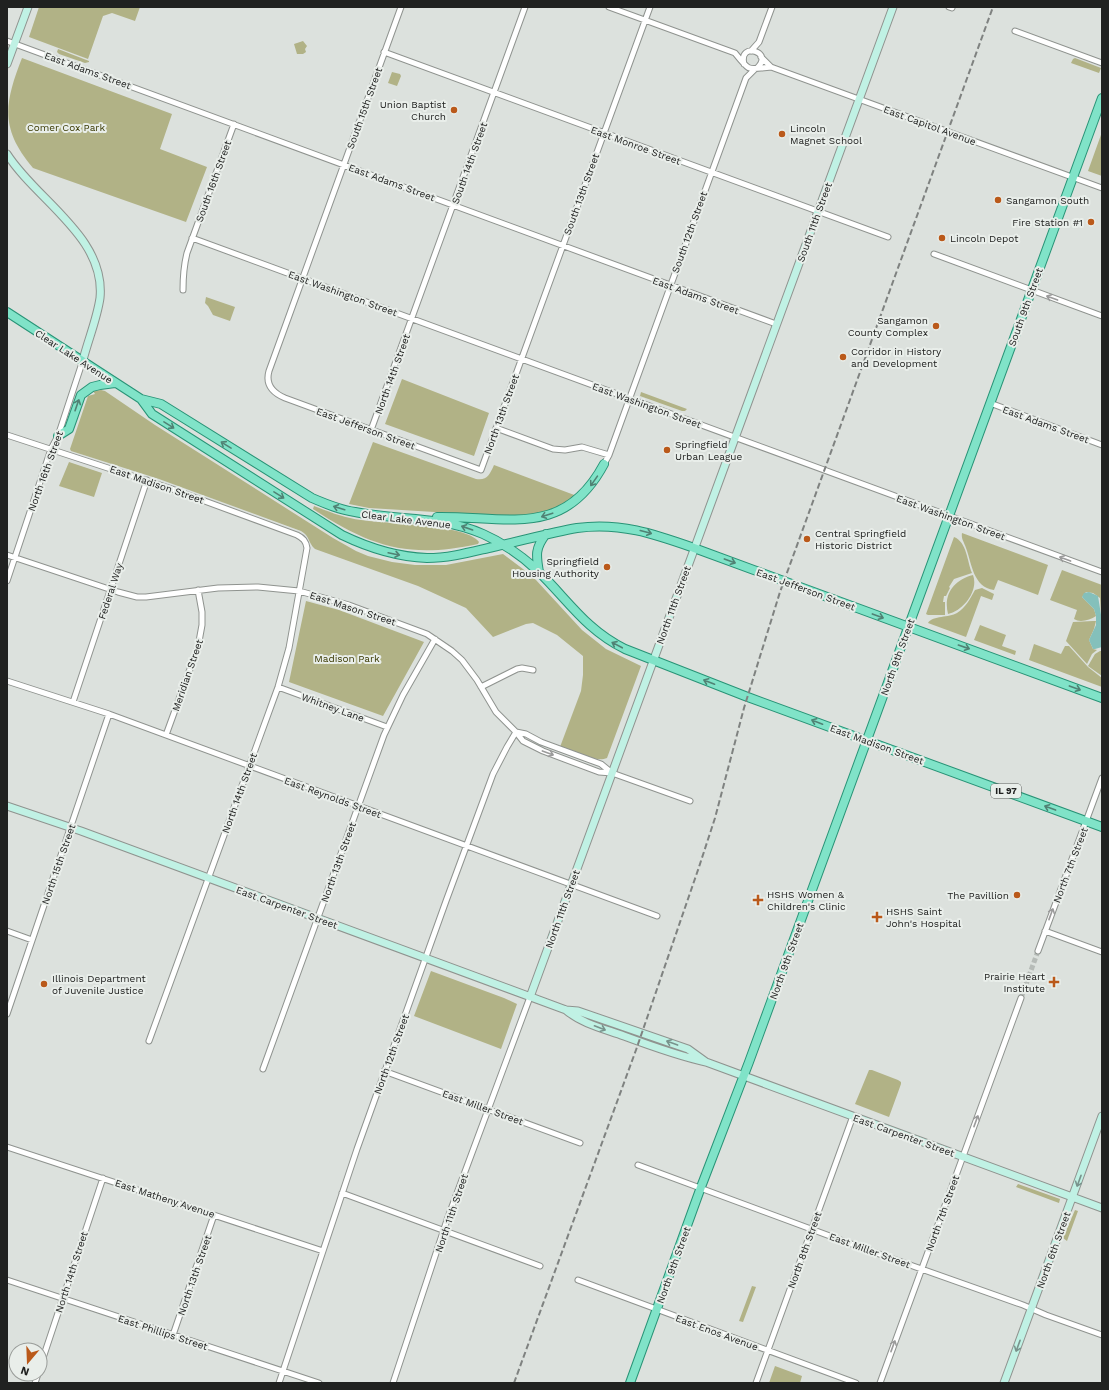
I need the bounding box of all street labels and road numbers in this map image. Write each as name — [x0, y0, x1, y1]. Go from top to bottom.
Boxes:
street label: East Adams Street — [43, 50, 133, 92]
street label: South 15th Street — [345, 65, 385, 150]
street label: East Capitol Avenue — [882, 104, 978, 147]
street label: South 14th Street — [450, 120, 490, 205]
street label: East Monroe Street — [589, 124, 683, 167]
street label: South 16th Street — [194, 138, 234, 223]
street label: South 13th Street — [562, 151, 602, 236]
street label: East Adams Street — [347, 162, 437, 204]
street label: South 11th Street — [795, 180, 834, 263]
street label: South 12th Street — [670, 189, 710, 274]
street label: South 9th Street — [1006, 266, 1045, 348]
street label: East Washington Street — [287, 269, 400, 319]
street label: East Adams Street — [651, 275, 741, 317]
street label: Clear Lake Avenue — [33, 327, 115, 386]
street label: North 14th Street — [373, 332, 412, 416]
street label: North 13th Street — [482, 372, 521, 456]
street label: East Washington Street — [591, 381, 704, 431]
street label: East Adams Street — [1001, 404, 1091, 446]
street label: East Jefferson Street — [315, 405, 417, 452]
street label: North 16th Street — [26, 429, 65, 513]
street label: East Madison Street — [108, 463, 206, 506]
street label: East Washington Street — [895, 493, 1008, 543]
street label: Clear Lake Avenue — [361, 509, 451, 530]
street label: Federal Way — [96, 561, 125, 621]
street label: North 11th Street — [654, 564, 693, 646]
street label: East Jefferson Street — [755, 566, 857, 613]
street label: East Mason Street — [308, 589, 398, 628]
street label: North 9th Street — [878, 617, 917, 697]
street label: Meridian Street — [170, 637, 205, 713]
street label: Whitney Lane — [300, 691, 366, 724]
street label: East Madison Street — [828, 722, 926, 767]
street label: North 14th Street — [220, 751, 259, 835]
street label: East Reynolds Street — [283, 775, 384, 820]
road number: IL 97 — [991, 784, 1021, 798]
street label: North 13th Street — [319, 820, 358, 904]
street label: North 15th Street — [40, 822, 78, 906]
street label: North 7th Street — [1051, 825, 1090, 904]
street label: North 11th Street — [543, 868, 582, 950]
street label: East Carpenter Street — [235, 884, 340, 931]
street label: North 9th Street — [767, 921, 806, 1001]
street label: North 12th Street — [372, 1012, 411, 1096]
street label: East Miller Street — [441, 1088, 526, 1128]
street label: East Carpenter Street — [852, 1112, 957, 1159]
street label: North 11th Street — [433, 1172, 470, 1254]
street label: North 7th Street — [924, 1173, 962, 1253]
street label: East Matheny Avenue — [114, 1177, 216, 1220]
street label: North 8th Street — [785, 1210, 824, 1290]
street label: North 6th Street — [1034, 1210, 1073, 1290]
street label: North 9th Street — [654, 1225, 693, 1305]
street label: North 14th Street — [53, 1229, 90, 1314]
street label: East Miller Street — [828, 1231, 913, 1271]
street label: North 13th Street — [176, 1233, 214, 1317]
street label: East Enos Avenue — [674, 1312, 760, 1353]
street label: East Phillips Street — [117, 1313, 210, 1352]

